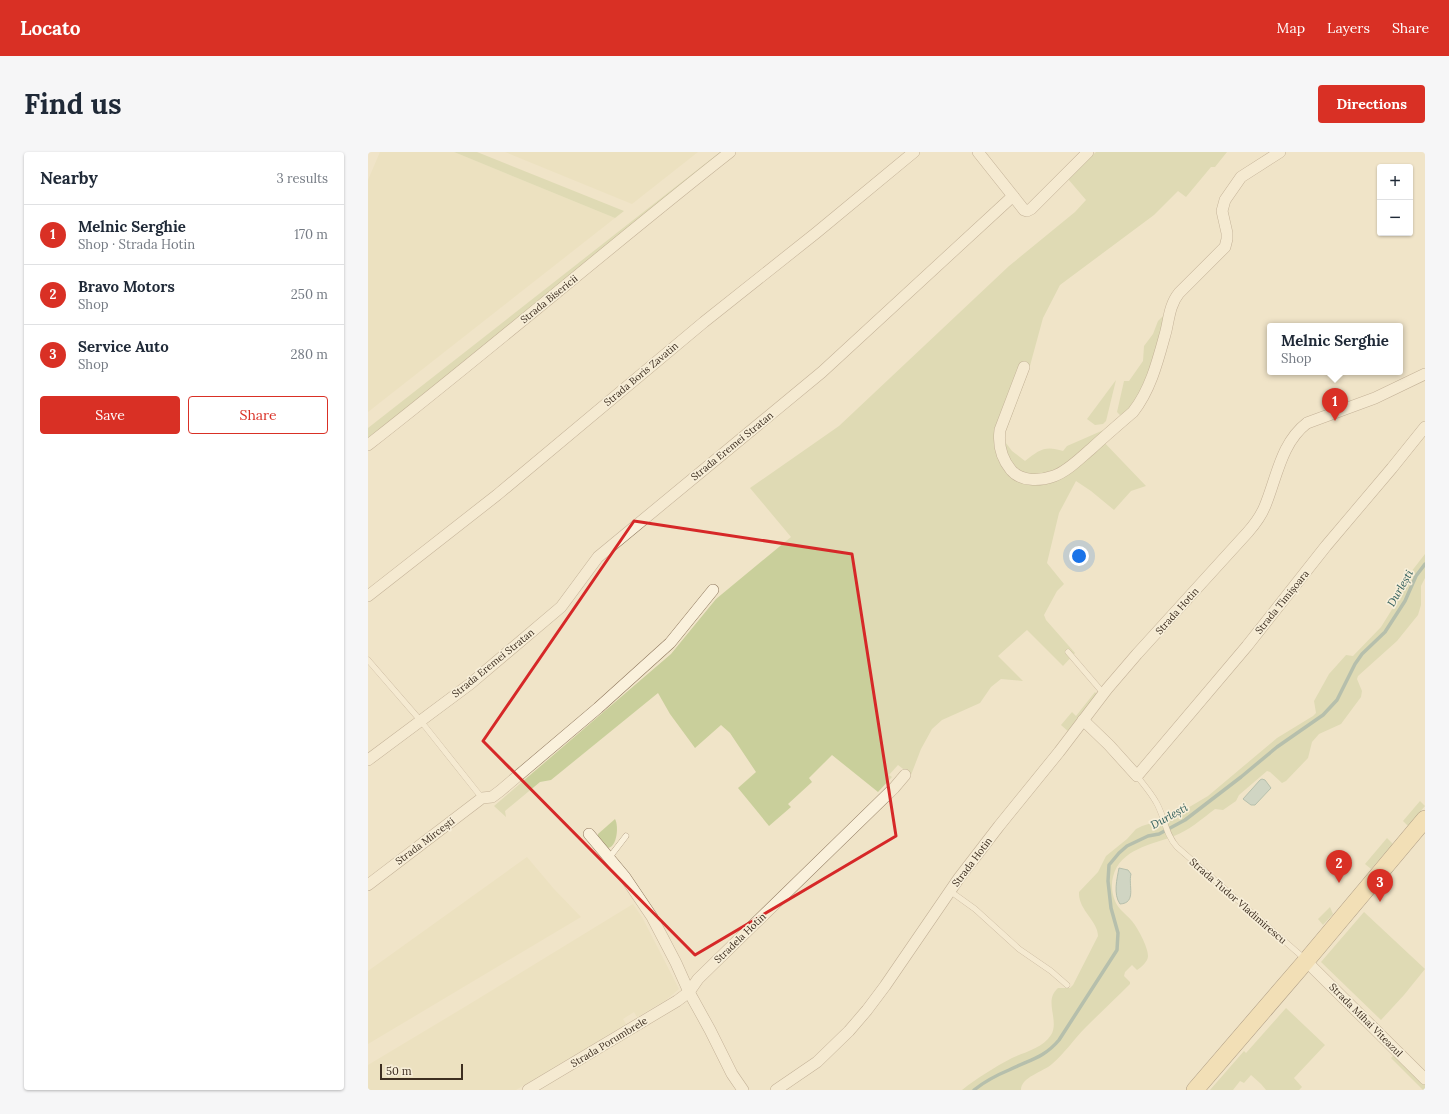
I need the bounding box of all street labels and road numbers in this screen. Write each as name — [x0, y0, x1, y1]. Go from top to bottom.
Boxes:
street label: Strada Bisericii — [518, 272, 580, 326]
street label: Strada Boris Zavatin — [601, 339, 681, 409]
street label: Strada Eremei Stratan — [688, 409, 776, 483]
street label: Strada Timișoara — [1252, 567, 1312, 637]
street label: Strada Hotin — [1152, 585, 1202, 637]
street label: Strada Eremei Stratan — [449, 626, 537, 700]
street label: Strada Mircești — [393, 814, 457, 868]
street label: Strada Hotin — [949, 835, 995, 889]
street label: Strada Tudor Vladimirescu — [1187, 855, 1289, 947]
street label: Stradela Hotin — [711, 910, 769, 966]
street label: Strada Mihai Viteazul — [1326, 980, 1406, 1060]
street label: Strada Porumbrele — [568, 1014, 650, 1070]

